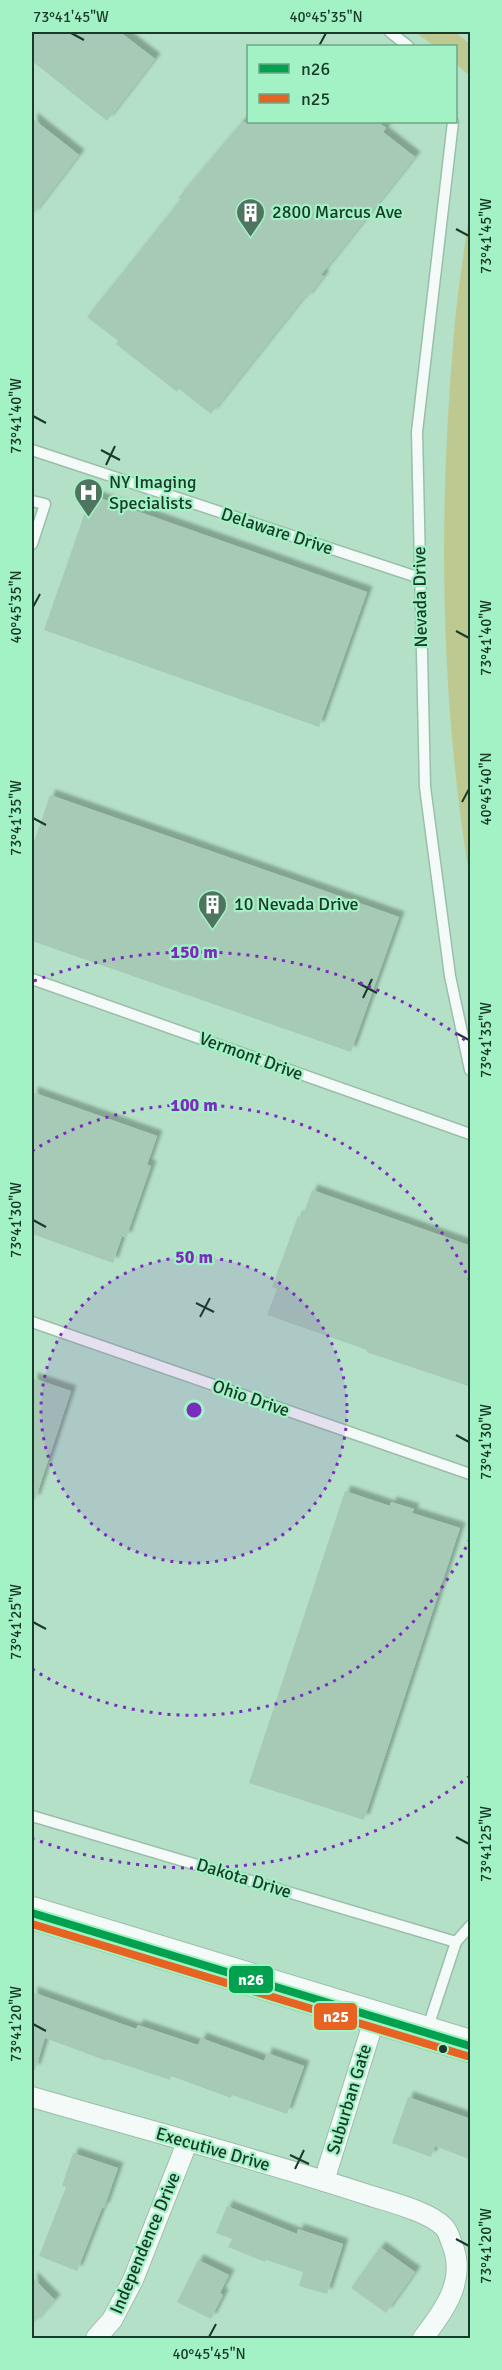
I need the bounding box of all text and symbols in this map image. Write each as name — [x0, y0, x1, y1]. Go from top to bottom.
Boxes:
text: 73°41'45"W — [33, 8, 109, 26]
text: 40°45'35"N — [289, 8, 363, 26]
legend — [247, 45, 457, 123]
text: n26 — [301, 58, 330, 80]
text: n25 — [301, 88, 330, 110]
building icon: 2800 Marcus Ave — [235, 196, 267, 238]
text: 73°41'45"W — [477, 198, 495, 274]
place label: 2800 Marcus Ave — [272, 201, 403, 223]
text: 73°41'40"W — [7, 378, 25, 454]
place label: NY Imaging Specialists — [109, 471, 197, 514]
hospital icon: NY Imaging Specialists — [72, 476, 104, 518]
street label: Delaware Drive — [218, 503, 336, 559]
street label: Nevada Drive — [408, 546, 432, 648]
text: 40°45'35"N — [7, 570, 25, 644]
text: 73°41'40"W — [477, 600, 495, 676]
text: 40°45'40"N — [477, 752, 495, 826]
text: 73°41'35"W — [7, 780, 25, 856]
building icon: 10 Nevada Drive — [197, 888, 229, 930]
place label: 10 Nevada Drive — [234, 893, 359, 915]
text: 150 m — [170, 941, 218, 963]
text: 73°41'35"W — [477, 1002, 495, 1078]
street label: Vermont Drive — [196, 1027, 306, 1085]
text: 100 m — [170, 1094, 218, 1116]
text: 73°41'30"W — [7, 1182, 25, 1258]
text: 50 m — [175, 1246, 213, 1268]
street label: Ohio Drive — [210, 1375, 292, 1421]
centre of rings — [184, 1400, 204, 1420]
text: 73°41'30"W — [477, 1404, 495, 1480]
text: 73°41'25"W — [7, 1584, 25, 1660]
text: 73°41'25"W — [477, 1806, 495, 1882]
street label: Dakota Drive — [194, 1853, 294, 1903]
line badge: n26 — [228, 1965, 274, 1994]
text: n26 — [238, 1970, 264, 1990]
text: 73°41'20"W — [7, 1986, 25, 2062]
line badge: n25 — [313, 2002, 358, 2031]
text: n25 — [323, 2007, 349, 2027]
street label: Suburban Gate — [322, 2041, 376, 2157]
unlabelled marker — [437, 2043, 449, 2055]
street label: Executive Drive — [153, 2122, 273, 2176]
street label: Independence Drive — [105, 2169, 185, 2317]
text: 73°41'20"W — [477, 2208, 495, 2284]
text: 40°45'45"N — [172, 2345, 246, 2363]

